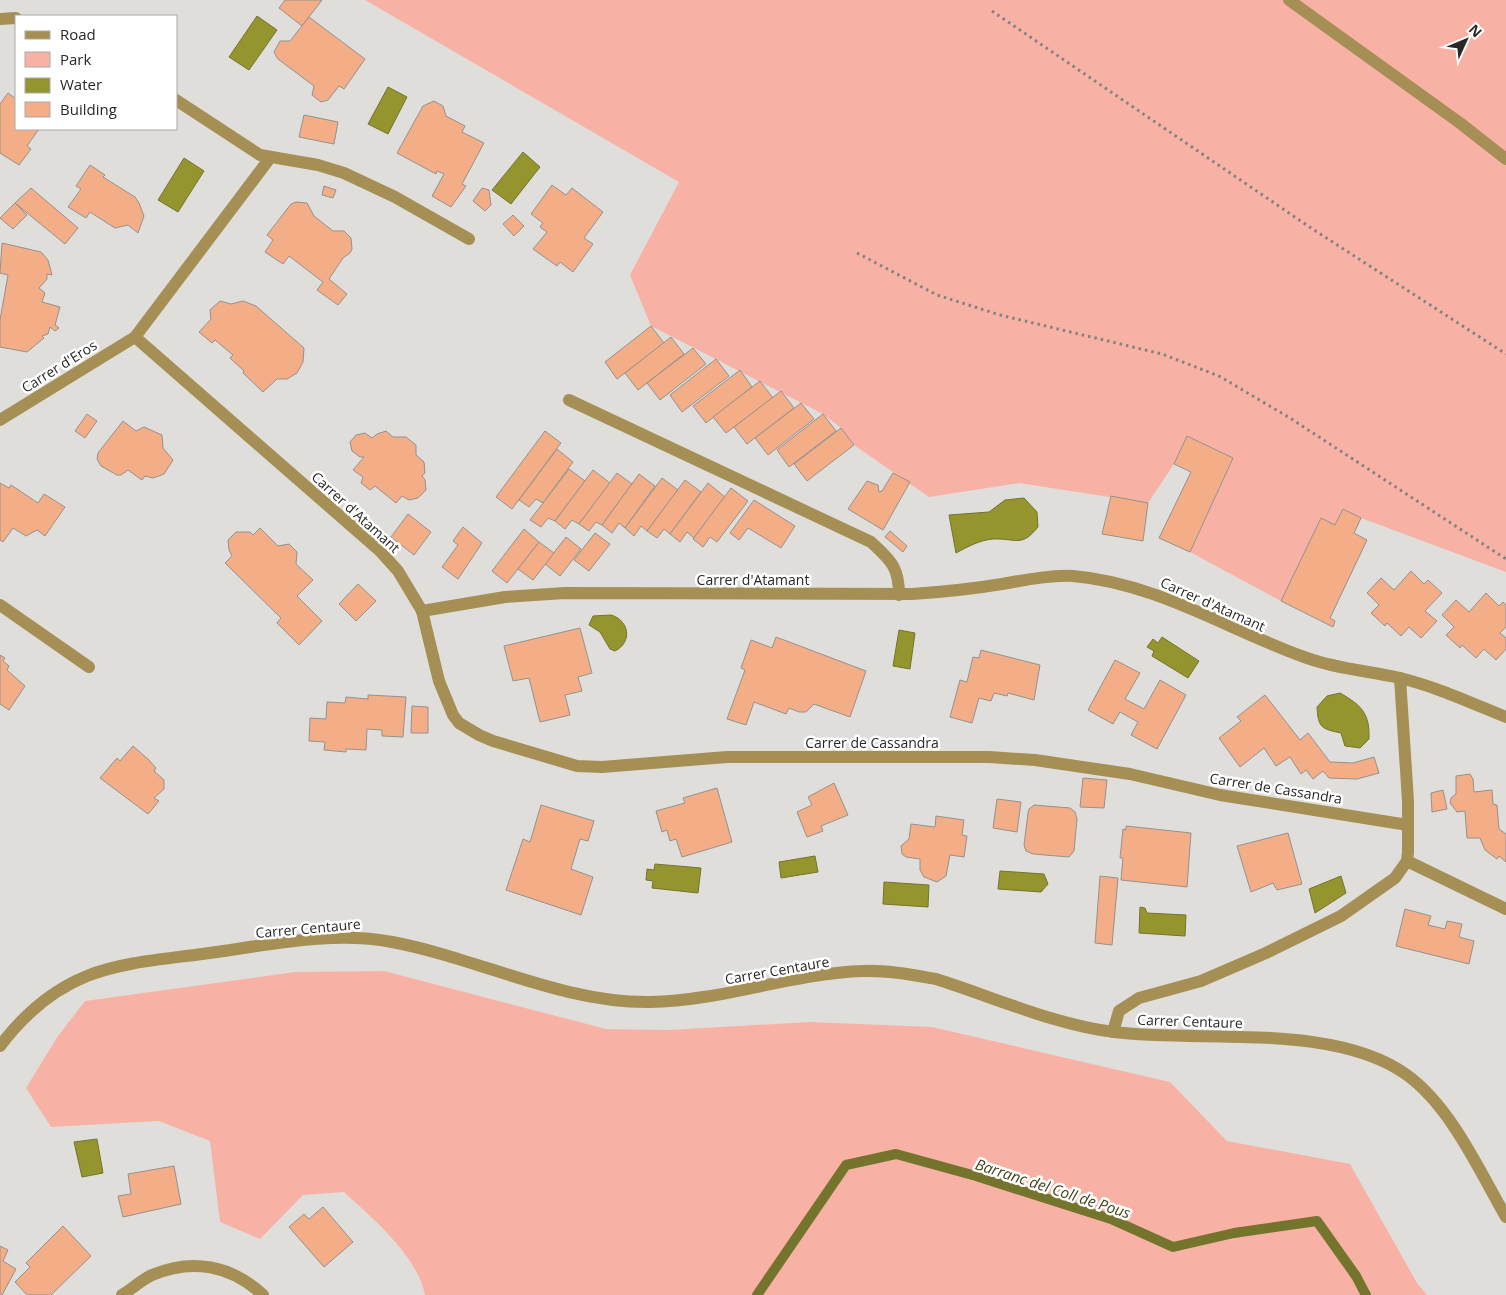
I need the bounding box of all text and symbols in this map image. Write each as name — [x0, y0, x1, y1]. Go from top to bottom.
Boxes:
legend — [15, 15, 178, 130]
north arrow — [1441, 15, 1491, 65]
text: N — [1465, 20, 1487, 41]
text: Road — [60, 24, 96, 44]
text: Park — [60, 49, 91, 69]
text: Water — [60, 74, 102, 94]
text: Building — [60, 99, 117, 119]
street label: Carrer d'Eros — [18, 335, 101, 397]
street label: Carrer d'Atamant — [308, 467, 404, 557]
street label: Carrer d'Atamant — [697, 570, 809, 589]
street label: Carrer d'Atamant — [1158, 572, 1268, 636]
street label: Carrer de Cassandra — [805, 733, 939, 752]
street label: Carrer de Cassandra — [1208, 768, 1344, 808]
street label: Carrer Centaure — [255, 914, 361, 942]
street label: Carrer Centaure — [723, 951, 831, 989]
street label: Carrer Centaure — [1137, 1010, 1243, 1032]
water label: Barranc del Coll de Pous — [973, 1153, 1134, 1223]

